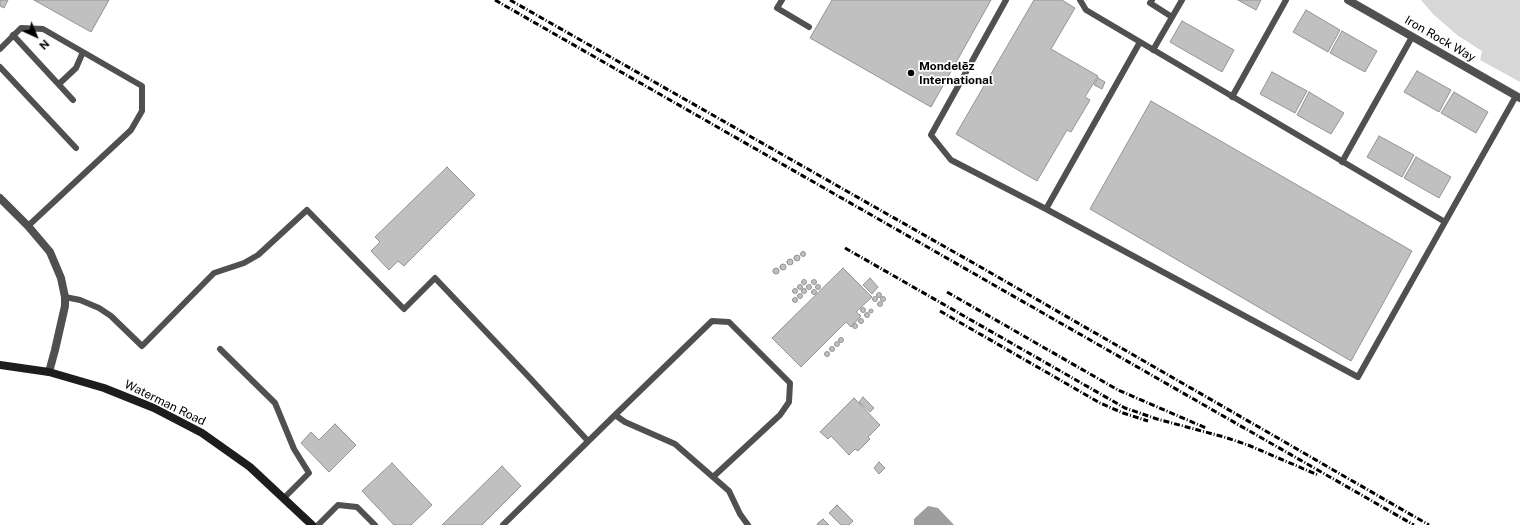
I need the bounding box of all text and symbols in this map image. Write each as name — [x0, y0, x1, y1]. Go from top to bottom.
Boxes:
street label: Iron Rock Way — [1402, 13, 1478, 65]
north arrow — [16, 16, 56, 56]
text: N — [37, 37, 52, 52]
place label: Mondelēz International — [919, 59, 993, 87]
marker: Mondelēz International — [906, 68, 916, 78]
street label: Waterman Road — [122, 377, 208, 429]

